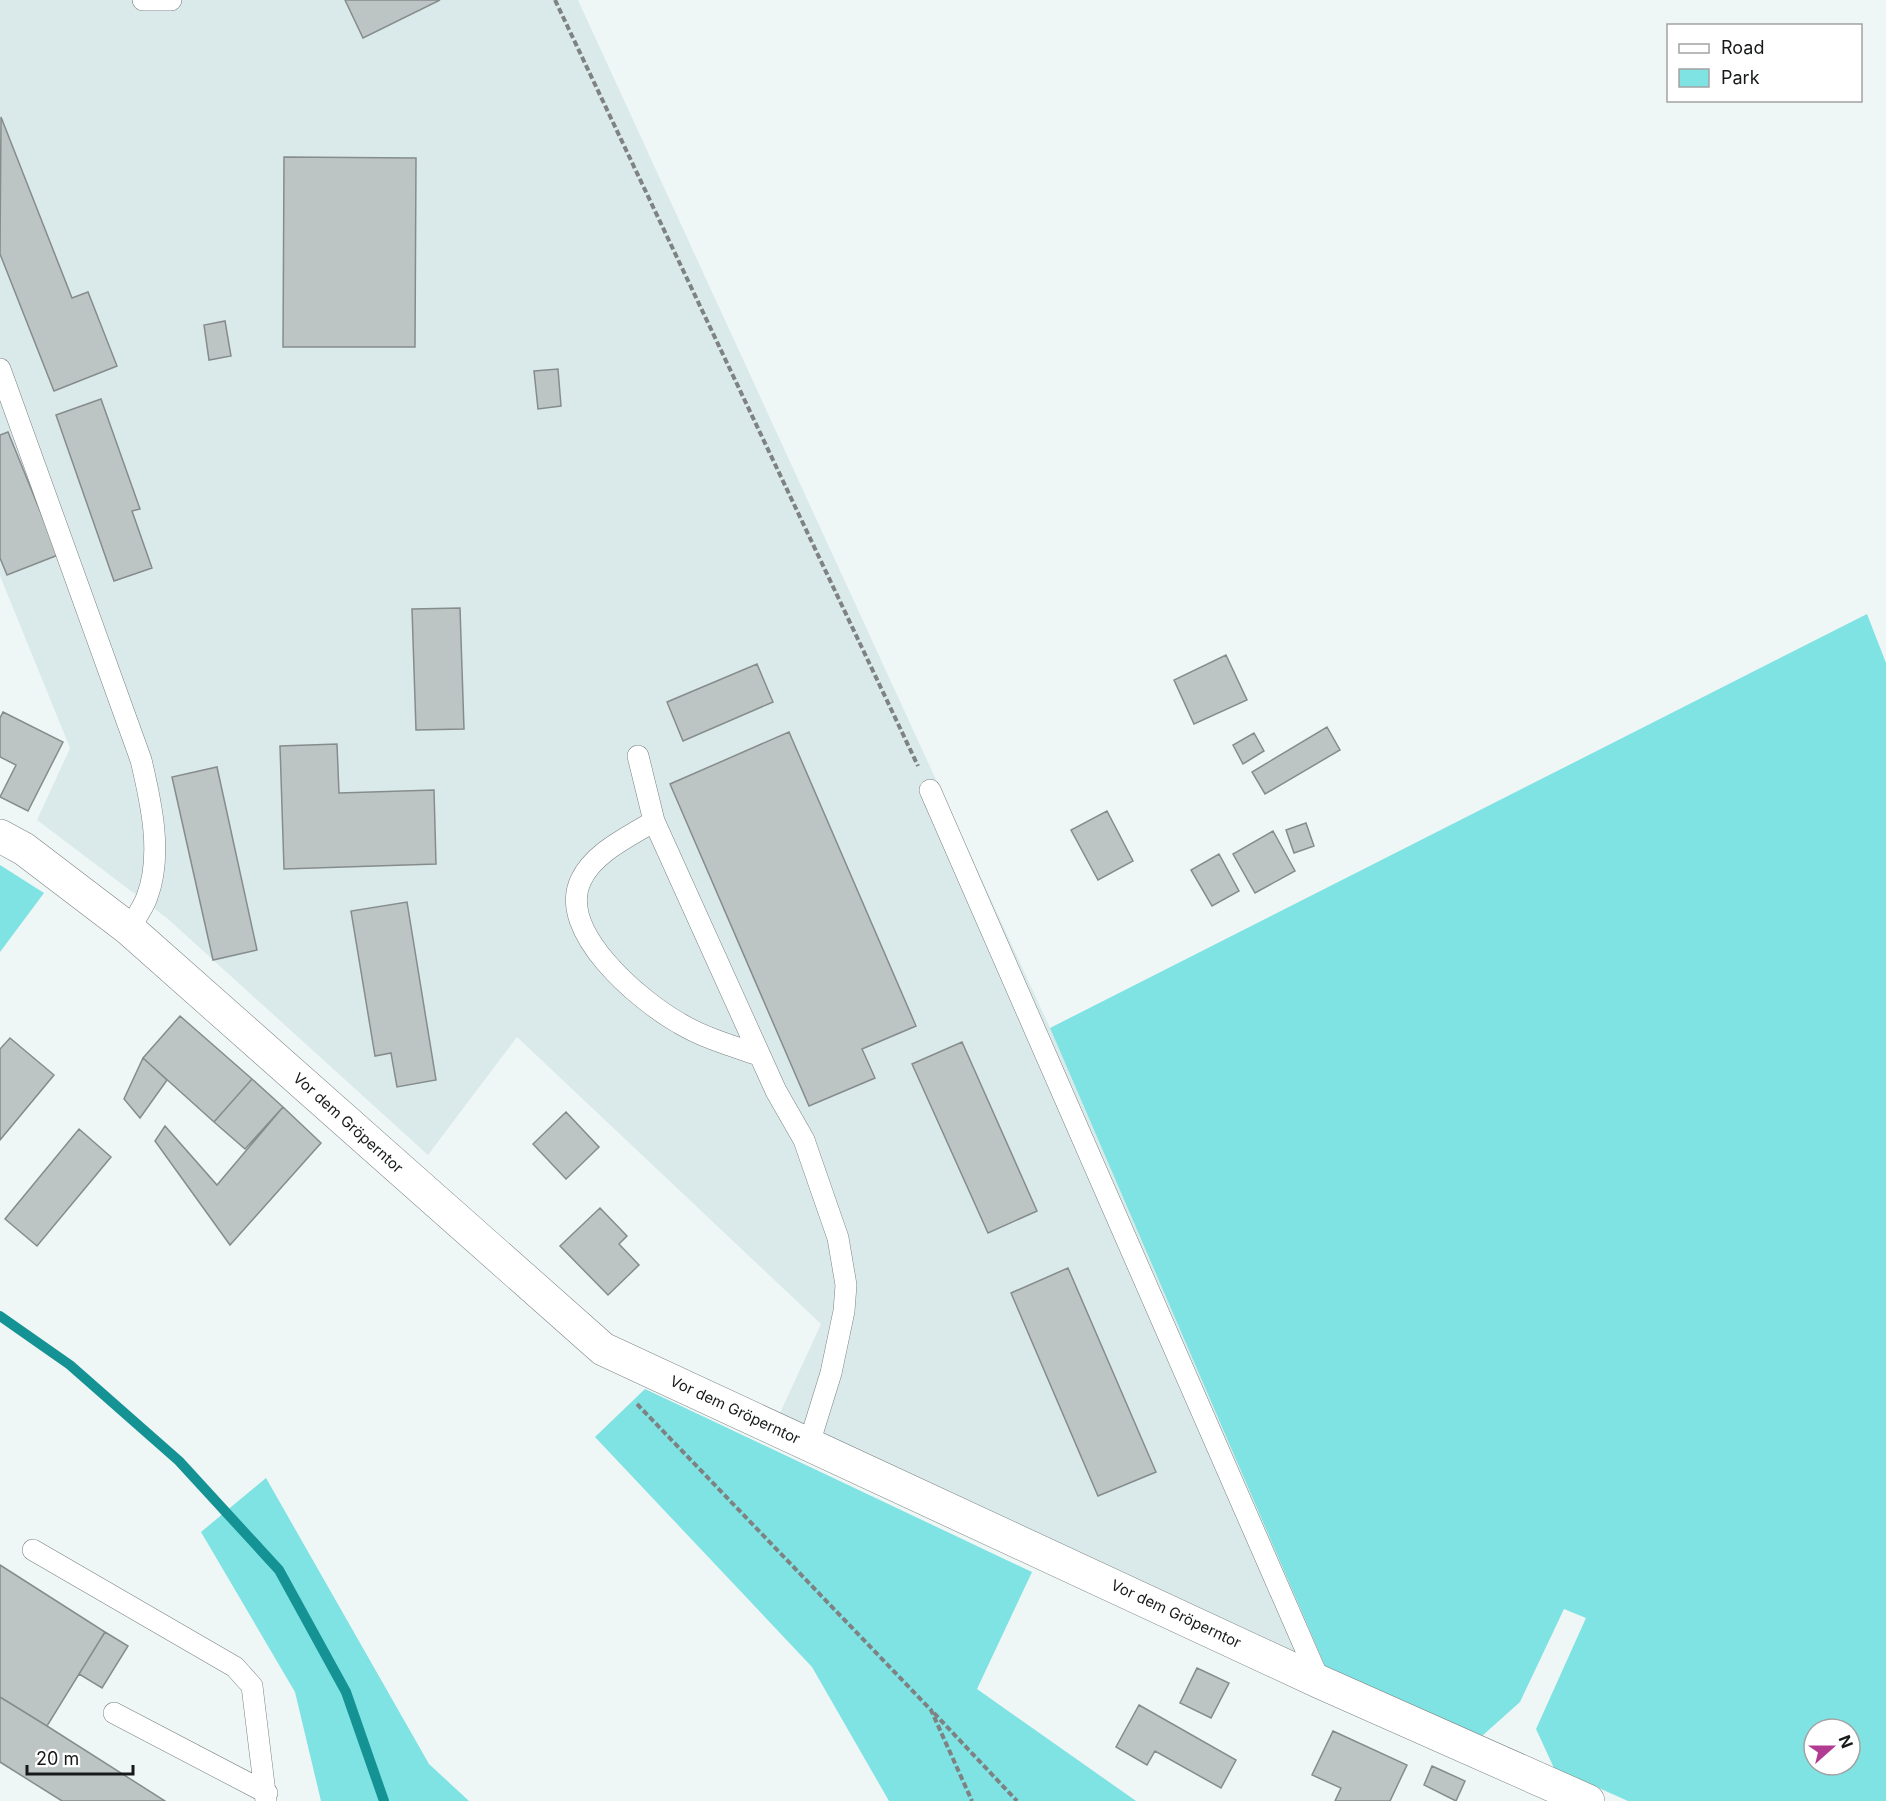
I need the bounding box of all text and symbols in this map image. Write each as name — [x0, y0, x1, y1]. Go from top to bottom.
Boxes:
legend — [1667, 24, 1862, 102]
text: Road — [1721, 37, 1764, 58]
text: Park — [1721, 67, 1760, 88]
street label: Vor dem Gröperntor — [289, 1068, 407, 1177]
street label: Vor dem Gröperntor — [667, 1371, 804, 1448]
street label: Vor dem Gröperntor — [1108, 1575, 1245, 1652]
north arrow — [1802, 1717, 1862, 1777]
text: N — [1834, 1732, 1858, 1751]
scale bar — [27, 1738, 134, 1776]
text: 20 m — [36, 1748, 79, 1769]

